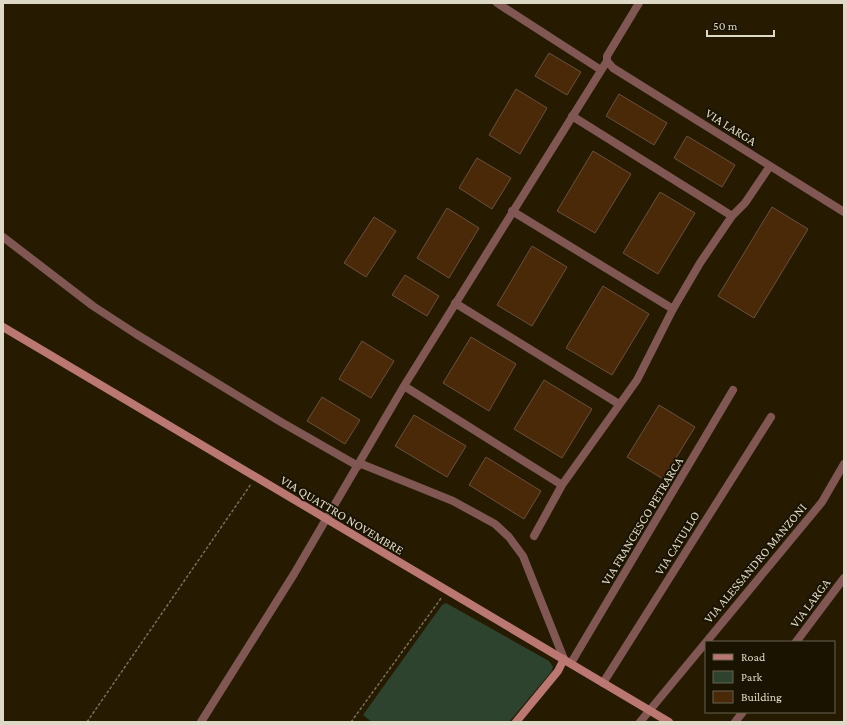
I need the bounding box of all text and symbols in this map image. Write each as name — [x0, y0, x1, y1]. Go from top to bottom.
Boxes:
scale bar — [707, 12, 774, 38]
text: 50 m — [713, 19, 738, 33]
street label: VIA LARGA — [703, 105, 760, 149]
street label: VIA FRANCESCO PETRARCA — [598, 454, 687, 588]
street label: VIA QUATTRO NOVEMBRE — [278, 472, 406, 558]
street label: VIA ALESSANDRO MANZONI — [701, 500, 810, 626]
street label: VIA CATULLO — [651, 508, 703, 578]
street label: VIA LARGA — [787, 575, 834, 631]
legend — [705, 641, 835, 713]
text: Road — [741, 650, 766, 664]
text: Park — [741, 670, 763, 684]
text: Building — [741, 690, 782, 704]

